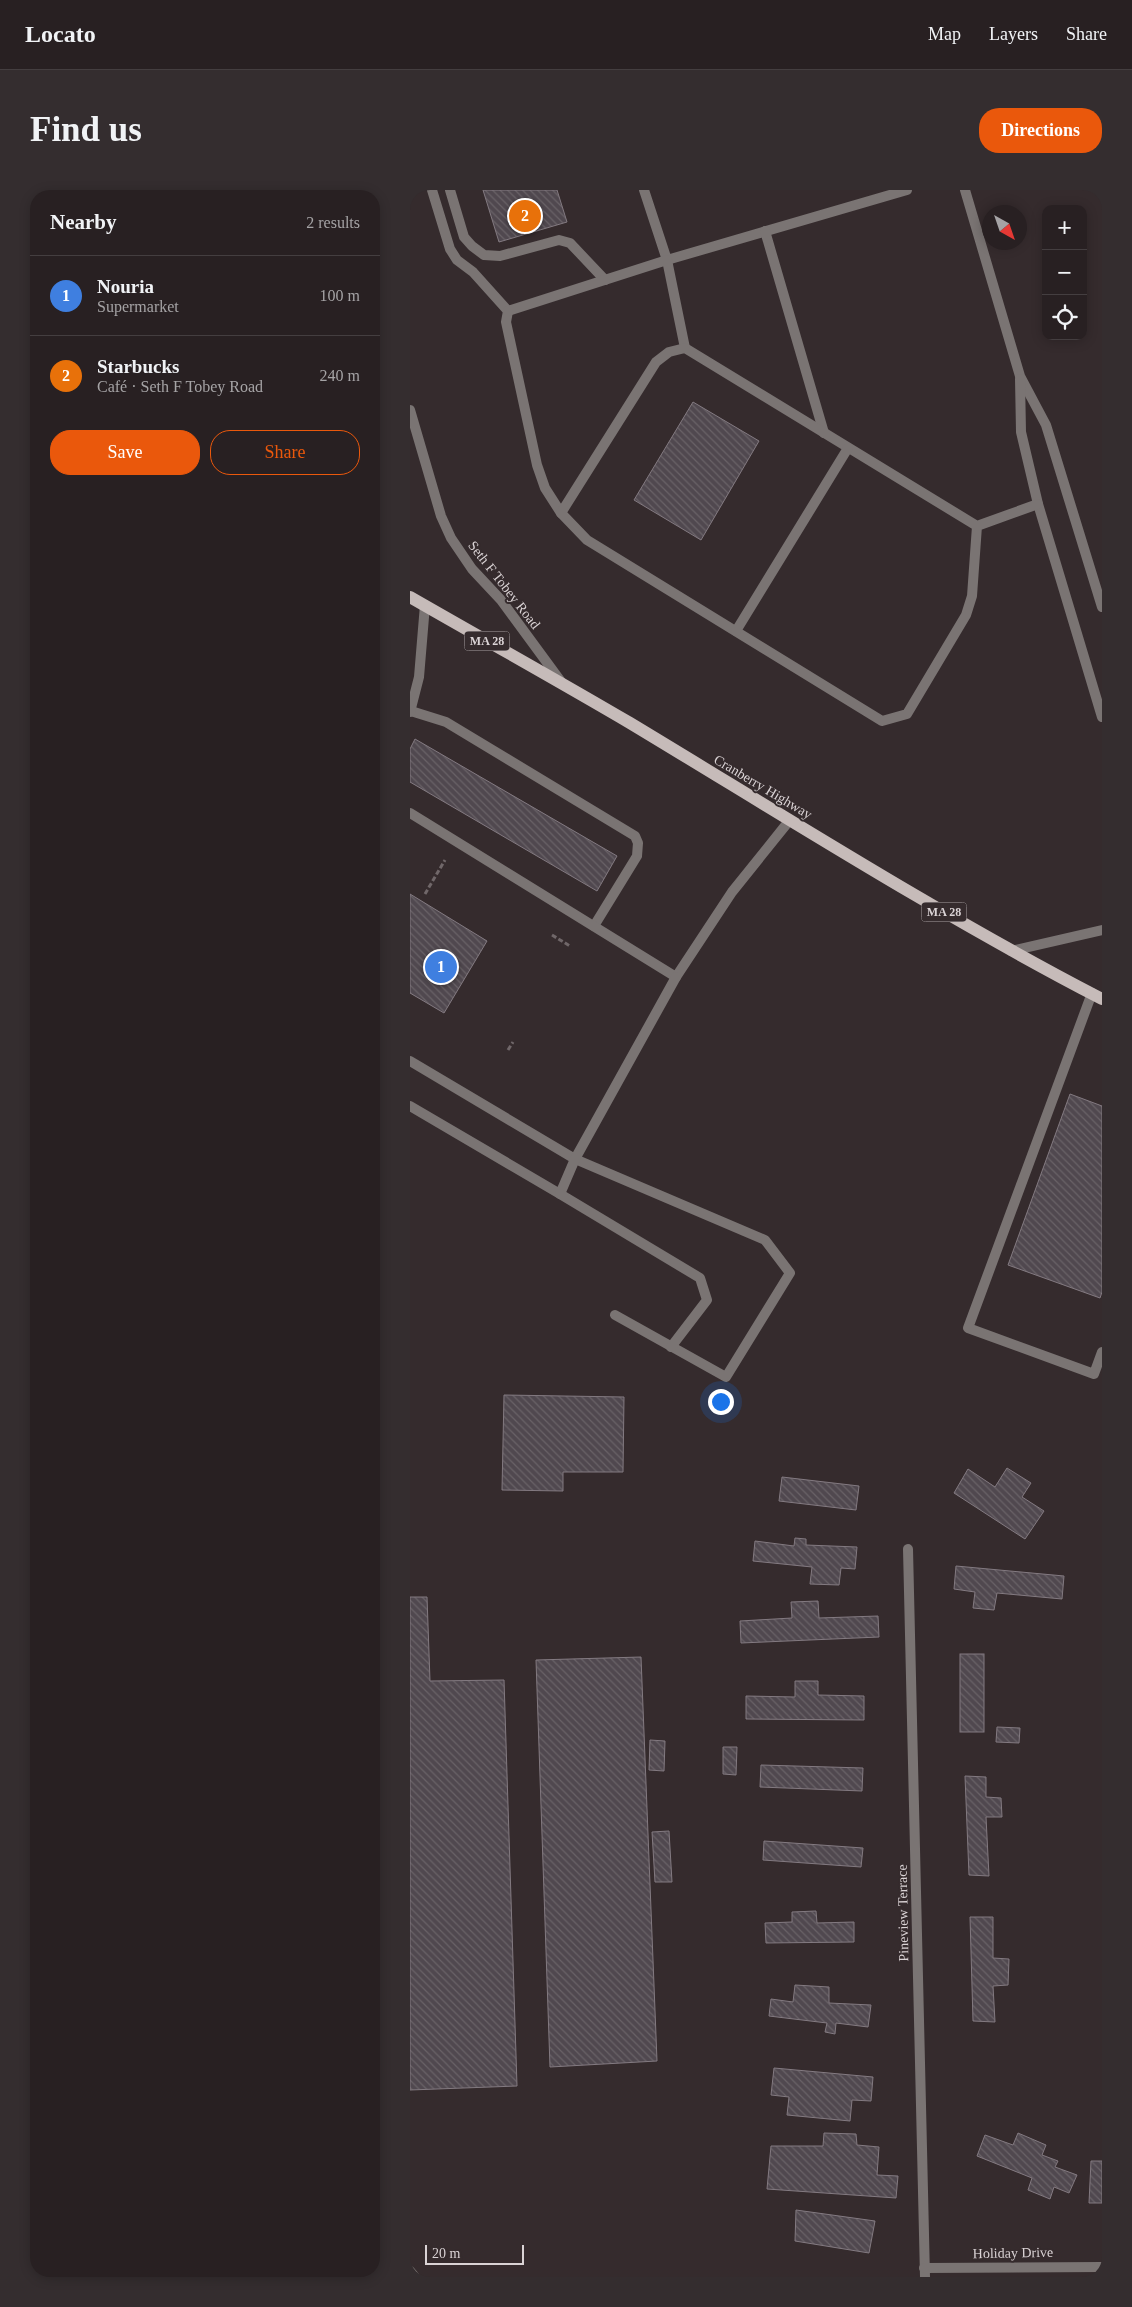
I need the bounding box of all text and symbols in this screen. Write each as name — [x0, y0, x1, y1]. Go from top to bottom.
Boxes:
text: Locato — [25, 21, 96, 47]
text: Map — [928, 24, 961, 44]
text: Layers — [989, 24, 1038, 44]
text: Share — [1066, 24, 1107, 44]
button: Directions — [979, 108, 1102, 153]
text: Find us — [30, 110, 142, 149]
pin: 2 — [509, 197, 541, 235]
north arrow — [982, 205, 1027, 250]
map controls — [1042, 205, 1087, 340]
button: + — [1042, 205, 1087, 250]
text: Nearby — [50, 210, 117, 234]
text: 2 results — [306, 214, 360, 231]
button: − — [1042, 250, 1087, 295]
text: Nouria — [97, 276, 154, 297]
text: 1 — [62, 287, 70, 304]
text: 100 m — [320, 287, 360, 304]
button: locate — [1042, 295, 1087, 340]
text: Supermarket — [97, 298, 179, 315]
text: Starbucks — [97, 356, 179, 377]
text: 2 — [62, 367, 70, 384]
text: 240 m — [320, 367, 360, 384]
text: Café · Seth F Tobey Road — [97, 378, 263, 395]
button: Save — [50, 430, 200, 475]
button: Share — [210, 430, 360, 475]
street label: Seth F Tobey Road — [465, 538, 543, 632]
road number: MA 28 — [464, 632, 510, 651]
street label: Cranberry Highway — [711, 752, 815, 822]
road number: MA 28 — [922, 902, 966, 922]
pin: 1 — [425, 948, 457, 986]
your location — [708, 1389, 734, 1415]
street label: Pineview Terrace — [895, 1864, 911, 1962]
scale bar — [425, 2242, 524, 2265]
street label: Holiday Drive — [973, 2245, 1053, 2261]
text: 20 m — [432, 2246, 460, 2261]

